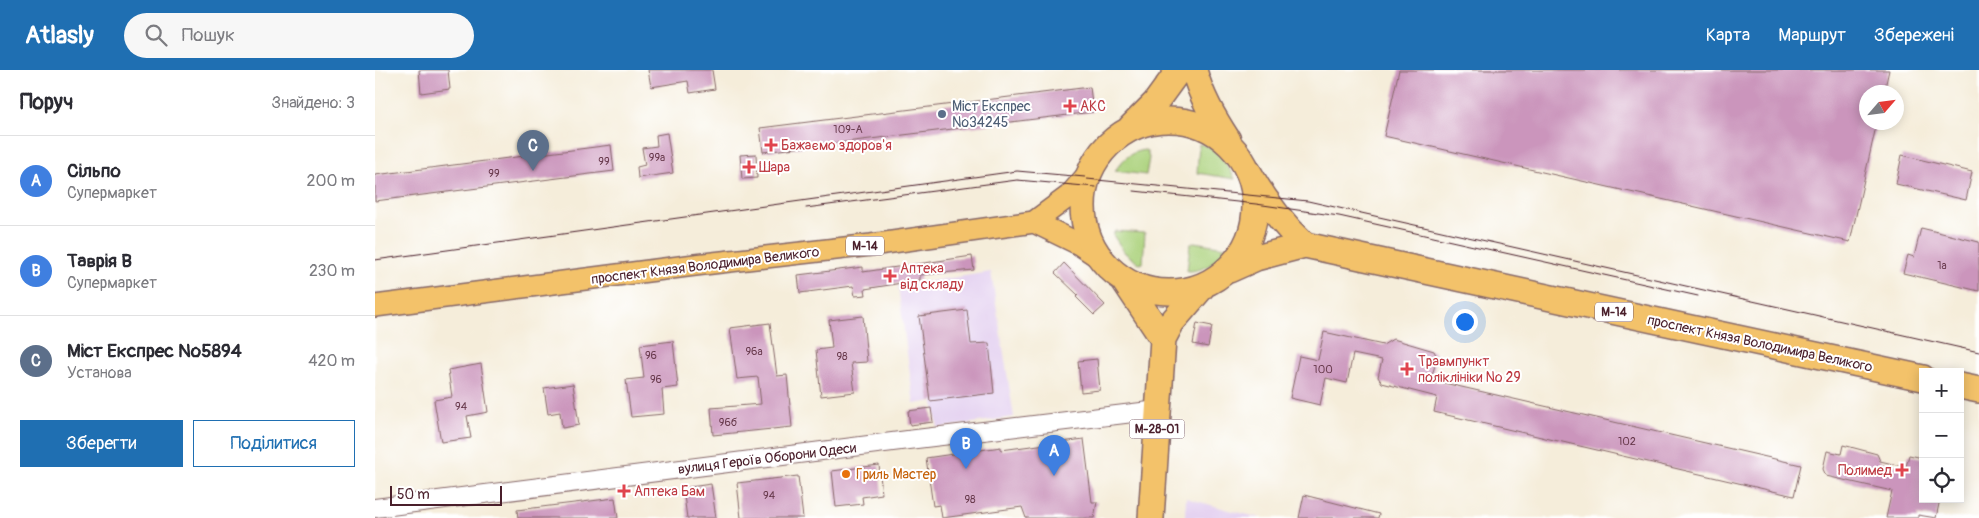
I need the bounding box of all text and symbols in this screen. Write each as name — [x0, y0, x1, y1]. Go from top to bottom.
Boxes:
search box — [124, 13, 474, 58]
text: Atlasly — [25, 21, 94, 50]
icon: search — [142, 21, 170, 49]
text: Пошук — [182, 23, 235, 47]
text: Карта — [1706, 24, 1750, 47]
text: Маршрут — [1778, 24, 1846, 47]
text: Збережені — [1874, 24, 1954, 47]
north arrow — [1859, 85, 1904, 130]
text: Поруч — [20, 89, 73, 116]
text: Знайдено: 3 — [272, 93, 355, 113]
place label: Міст Експрес №34245 — [952, 98, 1031, 131]
place label: АКС — [1080, 98, 1106, 115]
marker: АКС — [1064, 100, 1076, 112]
marker: Міст Експрес №34245 — [936, 108, 948, 120]
house number: 109-А — [833, 123, 863, 136]
pin: C — [517, 130, 549, 171]
place label: Бажаємо здоров'я — [781, 137, 892, 154]
marker: Бажаємо здоров'я — [765, 139, 777, 151]
house number: 99а — [649, 151, 665, 164]
house number: 99 — [598, 155, 610, 168]
text: Сільпо — [67, 159, 121, 183]
place label: Шара — [759, 159, 790, 176]
marker: Шара — [743, 161, 755, 173]
house number: 99 — [488, 167, 500, 180]
text: A — [31, 171, 41, 191]
text: 200 m — [307, 171, 355, 191]
text: Супермаркет — [67, 183, 157, 203]
road number: М-14 — [846, 237, 884, 256]
street label: проспект Князя Володимира Великого — [590, 243, 821, 288]
text: Таврія В — [67, 249, 132, 273]
house number: 1а — [1937, 259, 1947, 272]
place label: Аптека від складу — [900, 260, 963, 293]
text: B — [31, 261, 41, 281]
text: 230 m — [309, 261, 355, 281]
marker: Аптека від складу — [884, 270, 896, 282]
text: Супермаркет — [67, 273, 157, 293]
road number: М-14 — [1595, 302, 1633, 322]
your location — [1452, 309, 1478, 335]
street label: проспект Князя Володимира Великого — [1646, 311, 1874, 376]
text: Міст Експрес №5894 — [67, 339, 242, 363]
house number: 96а — [745, 345, 763, 358]
house number: 96 — [645, 349, 657, 362]
house number: 98 — [836, 350, 848, 363]
text: C — [31, 351, 41, 371]
text: 420 m — [308, 351, 355, 371]
place label: Травмпункт поліклініки № 29 — [1418, 353, 1521, 386]
marker: Травмпункт поліклініки № 29 — [1400, 362, 1414, 376]
text: Установа — [67, 363, 132, 383]
house number: 100 — [1313, 363, 1333, 376]
map controls — [1919, 368, 1964, 503]
button: + — [1919, 368, 1964, 413]
house number: 96 — [650, 373, 662, 386]
house number: 94 — [455, 400, 468, 413]
button: − — [1919, 413, 1964, 458]
house number: 96б — [719, 416, 738, 429]
road number: М-28-01 — [1129, 419, 1185, 438]
button: Зберегти — [20, 420, 183, 467]
button: Поділитися — [193, 420, 355, 467]
pin: B — [950, 428, 982, 469]
pin: A — [1038, 435, 1070, 476]
house number: 102 — [1618, 435, 1636, 448]
street label: вулиця Героїв Оборони Одеси — [677, 439, 857, 478]
button: locate — [1919, 458, 1964, 503]
place label: Полимед — [1838, 462, 1893, 479]
marker: Полимед — [1896, 464, 1908, 476]
place label: Гриль Мастер — [856, 466, 937, 483]
marker: Гриль Мастер — [840, 468, 852, 480]
scale bar — [390, 483, 503, 506]
place label: Аптека Бам — [634, 483, 705, 500]
marker: Аптека Бам — [618, 485, 630, 497]
text: 50 m — [397, 486, 430, 503]
house number: 94 — [763, 489, 776, 502]
house number: 98 — [964, 493, 976, 506]

